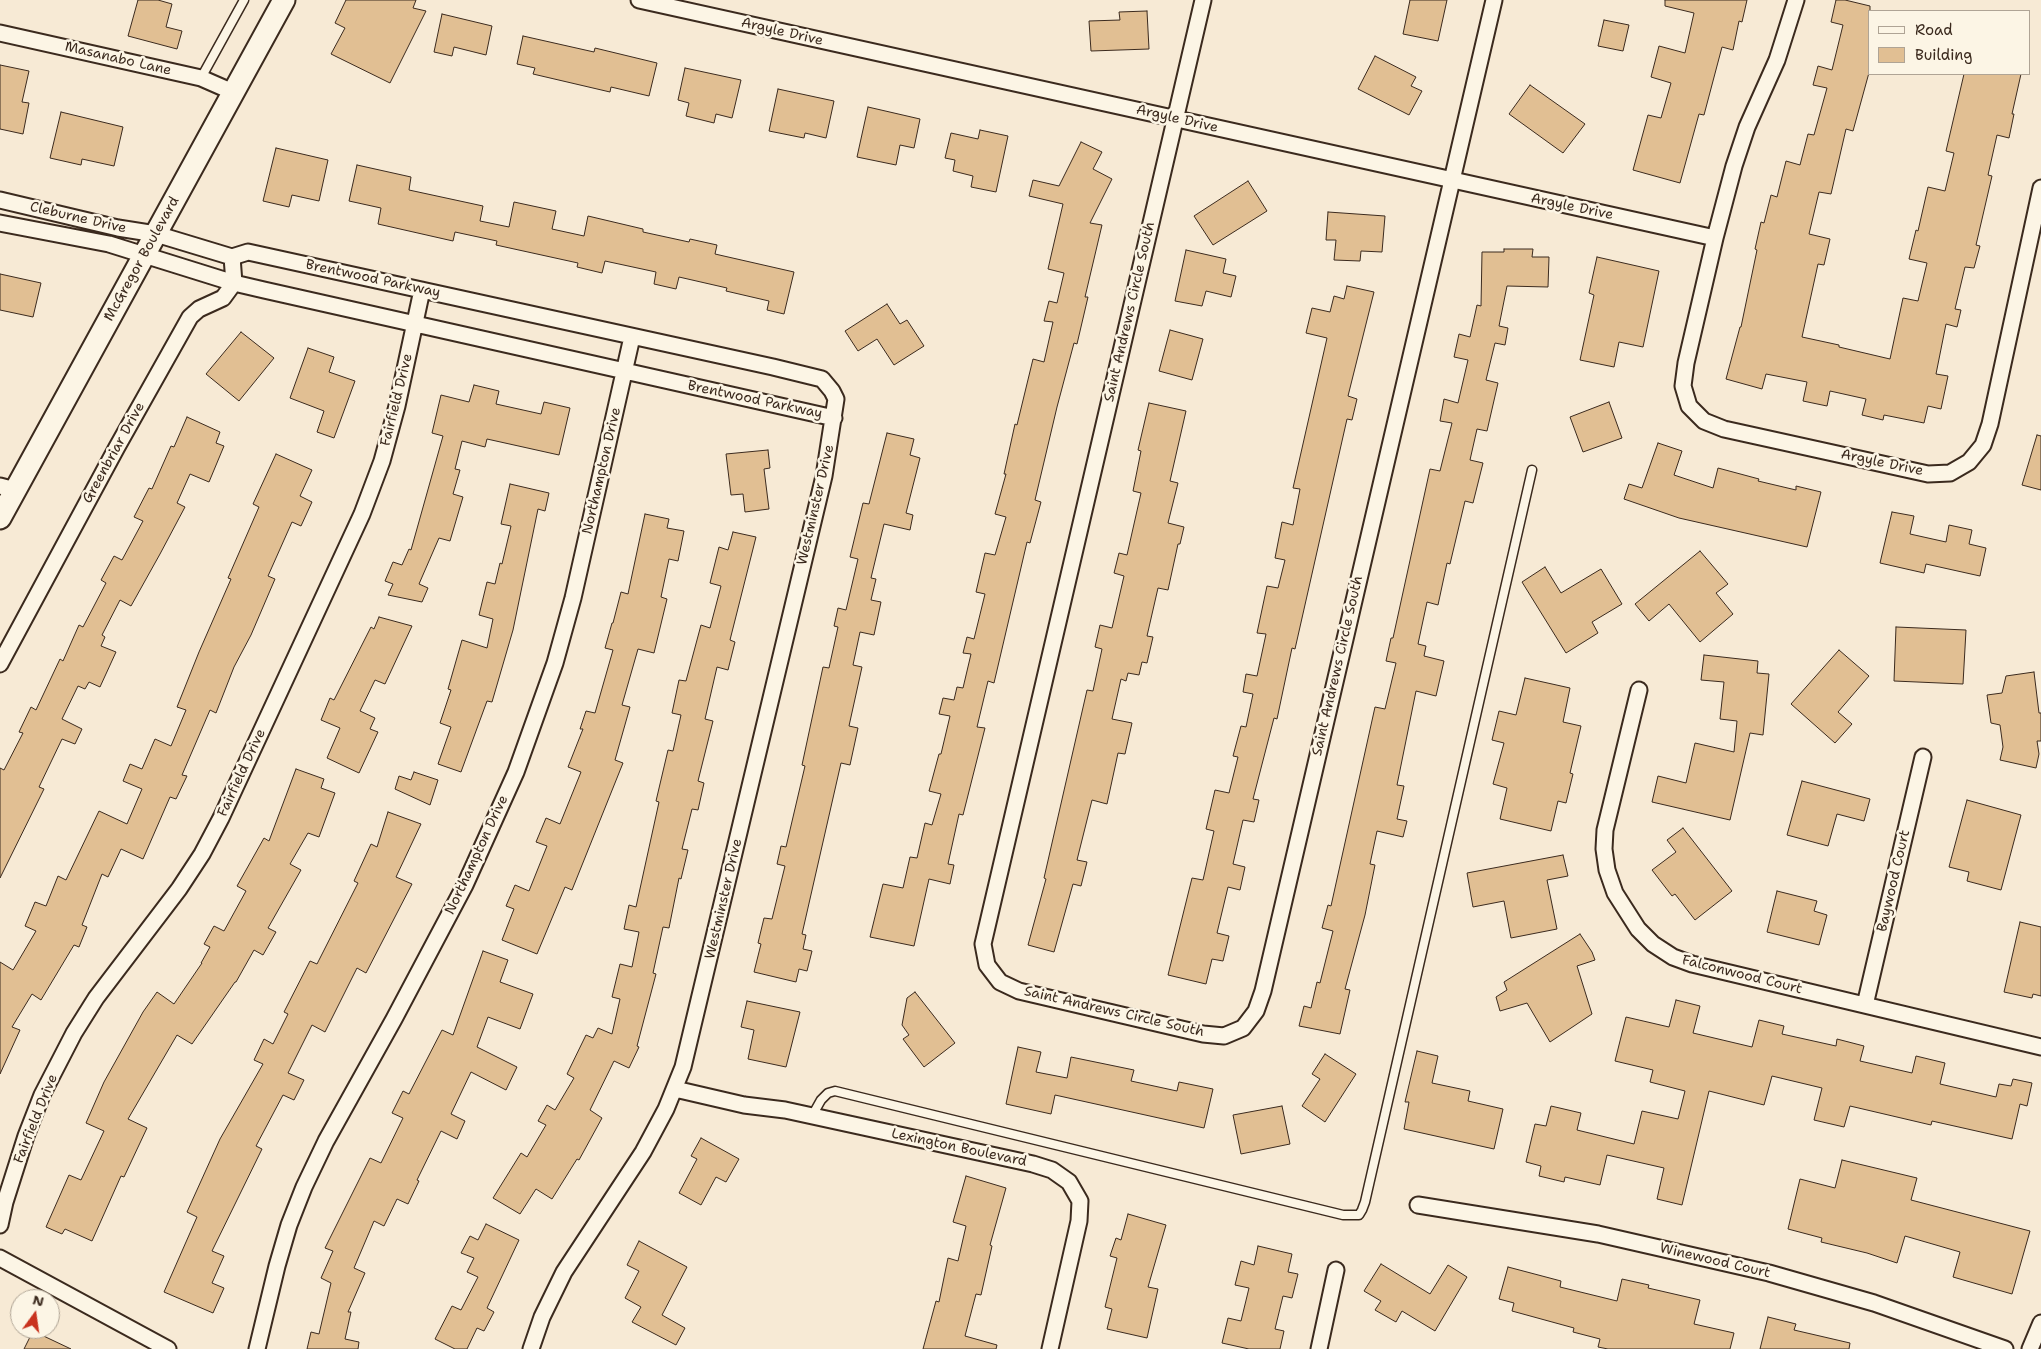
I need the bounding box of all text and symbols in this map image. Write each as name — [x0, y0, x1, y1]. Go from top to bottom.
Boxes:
legend — [1868, 10, 2031, 75]
street label: Argyle Drive — [739, 14, 825, 50]
text: Road — [1915, 20, 1953, 40]
street label: Masanabo Lane — [63, 39, 173, 79]
text: Building — [1915, 45, 1972, 65]
street label: Argyle Drive — [1134, 101, 1220, 137]
street label: Argyle Drive — [1529, 190, 1615, 224]
street label: McGregor Boulevard — [101, 194, 183, 324]
street label: Cleburne Drive — [28, 199, 128, 237]
street label: Saint Andrews Circle South — [1101, 220, 1159, 404]
street label: Brentwood Parkway — [304, 257, 442, 301]
street label: Fairfield Drive — [377, 352, 417, 448]
street label: Brentwood Parkway — [686, 378, 824, 422]
street label: Greenbriar Drive — [79, 400, 149, 506]
street label: Northampton Drive — [579, 406, 625, 536]
street label: Westminster Drive — [794, 443, 838, 567]
street label: Argyle Drive — [1839, 446, 1925, 480]
street label: Saint Andrews Circle South — [1309, 574, 1367, 758]
street label: Fairfield Drive — [214, 727, 270, 819]
street label: Northampton Drive — [442, 793, 512, 917]
street label: Baywood Court — [1874, 828, 1914, 934]
street label: Westminster Drive — [702, 837, 746, 961]
street label: Falconwood Court — [1680, 952, 1804, 998]
street label: Saint Andrews Circle South — [1022, 983, 1206, 1041]
street label: Fairfield Drive — [10, 1072, 62, 1166]
street label: Lexington Boulevard — [890, 1125, 1028, 1171]
street label: Winewood Court — [1658, 1240, 1772, 1282]
north arrow — [10, 1289, 60, 1339]
text: N — [31, 1290, 46, 1310]

